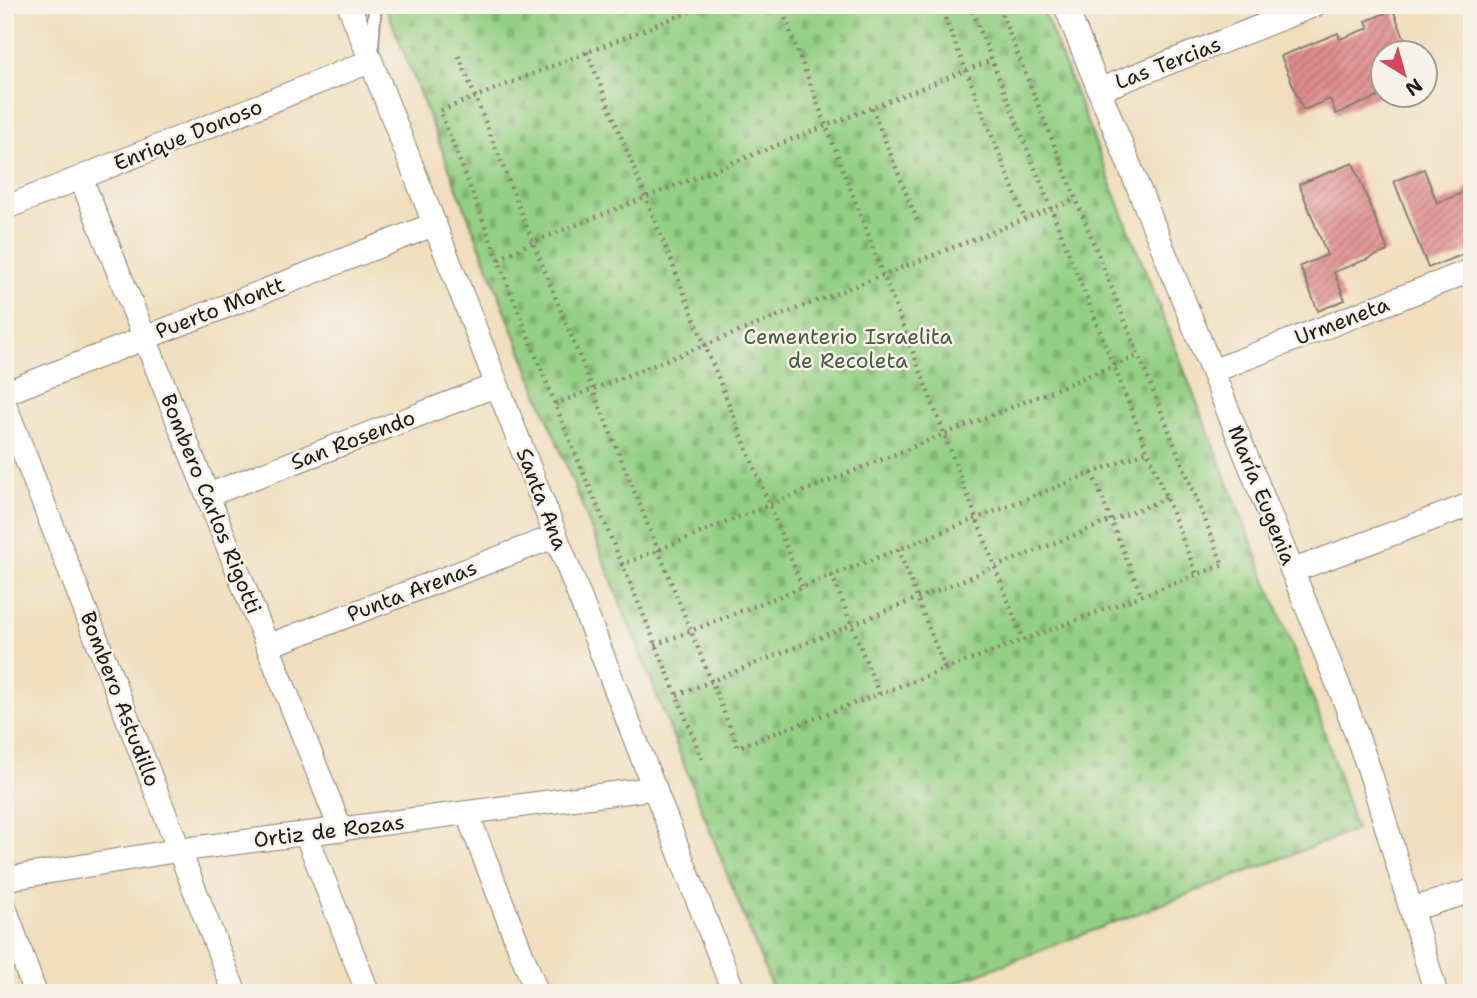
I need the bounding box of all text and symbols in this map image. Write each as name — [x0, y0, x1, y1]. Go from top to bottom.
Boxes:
street label: Las Tercias — [1111, 30, 1225, 96]
north arrow — [1368, 38, 1438, 108]
text: N — [1400, 73, 1427, 102]
street label: Enrique Donoso — [110, 92, 266, 178]
street label: Puerto Montt — [151, 271, 289, 345]
street label: Urmeneta — [1291, 290, 1393, 352]
park label: Cementerio Israelita de Recoleta — [743, 323, 953, 375]
street label: Bombero Carlos Rigotti — [154, 390, 268, 618]
street label: San Rosendo — [287, 403, 419, 477]
street label: María Eugenia — [1221, 421, 1303, 569]
street label: Santa Ana — [510, 444, 574, 554]
street label: Punta Arenas — [343, 553, 481, 629]
street label: Bombero Astudillo — [74, 607, 166, 791]
street label: Ortiz de Rozas — [252, 808, 406, 854]

